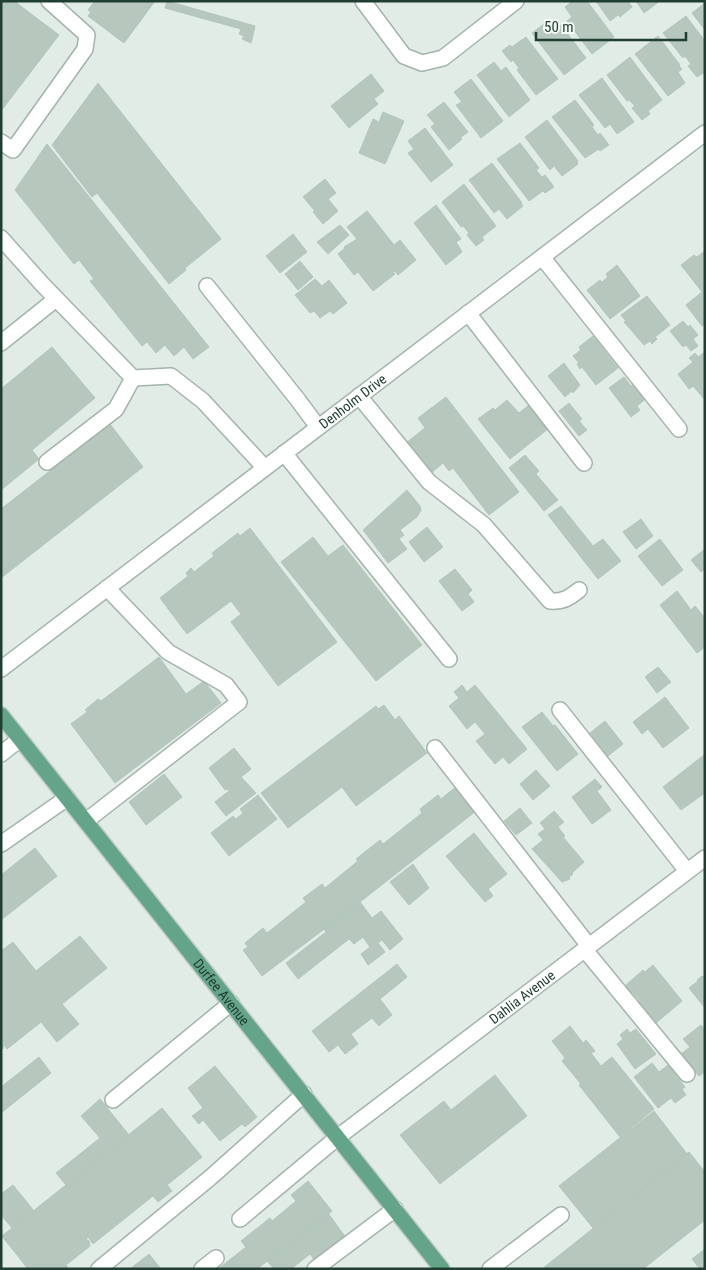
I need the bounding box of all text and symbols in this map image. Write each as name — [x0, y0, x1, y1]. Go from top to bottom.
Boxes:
scale bar — [536, 10, 686, 42]
text: 50 m — [544, 18, 574, 36]
street label: Denholm Drive — [316, 370, 390, 432]
street label: Durfee Avenue — [190, 956, 253, 1029]
street label: Dahlia Avenue — [486, 967, 558, 1027]

